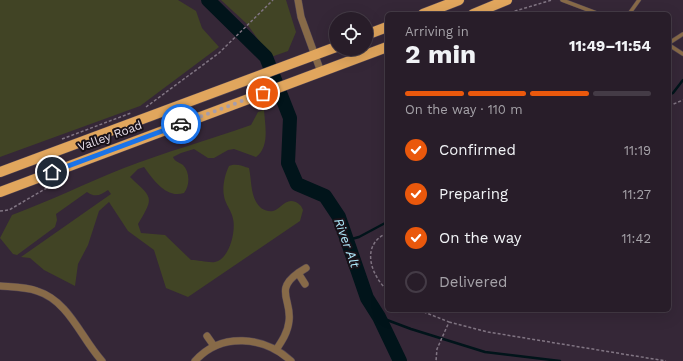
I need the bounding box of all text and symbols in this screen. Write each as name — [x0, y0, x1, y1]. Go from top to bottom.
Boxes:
map controls — [329, 12, 373, 56]
button: locate — [329, 12, 373, 56]
text: Arriving in — [405, 24, 469, 39]
text: 11:49–11:54 — [569, 37, 651, 55]
text: 2 min — [405, 39, 476, 69]
pin — [246, 76, 280, 110]
icon: bag — [252, 82, 274, 104]
text: On the way · 110 m — [405, 102, 523, 117]
courier — [161, 104, 201, 144]
icon: car — [170, 113, 192, 135]
street label: Valley Road — [76, 118, 144, 154]
icon: check — [405, 139, 427, 161]
text: Confirmed — [439, 141, 516, 159]
text: 11:19 — [624, 143, 651, 158]
pin — [35, 155, 69, 189]
icon: home — [41, 161, 63, 183]
icon: check — [405, 183, 427, 205]
text: Preparing — [439, 185, 508, 203]
text: 11:27 — [622, 187, 651, 202]
water label: River Alt — [331, 216, 363, 270]
icon: check — [405, 227, 427, 249]
text: On the way — [439, 229, 521, 247]
text: 11:42 — [621, 231, 651, 246]
text: Delivered — [439, 273, 507, 291]

